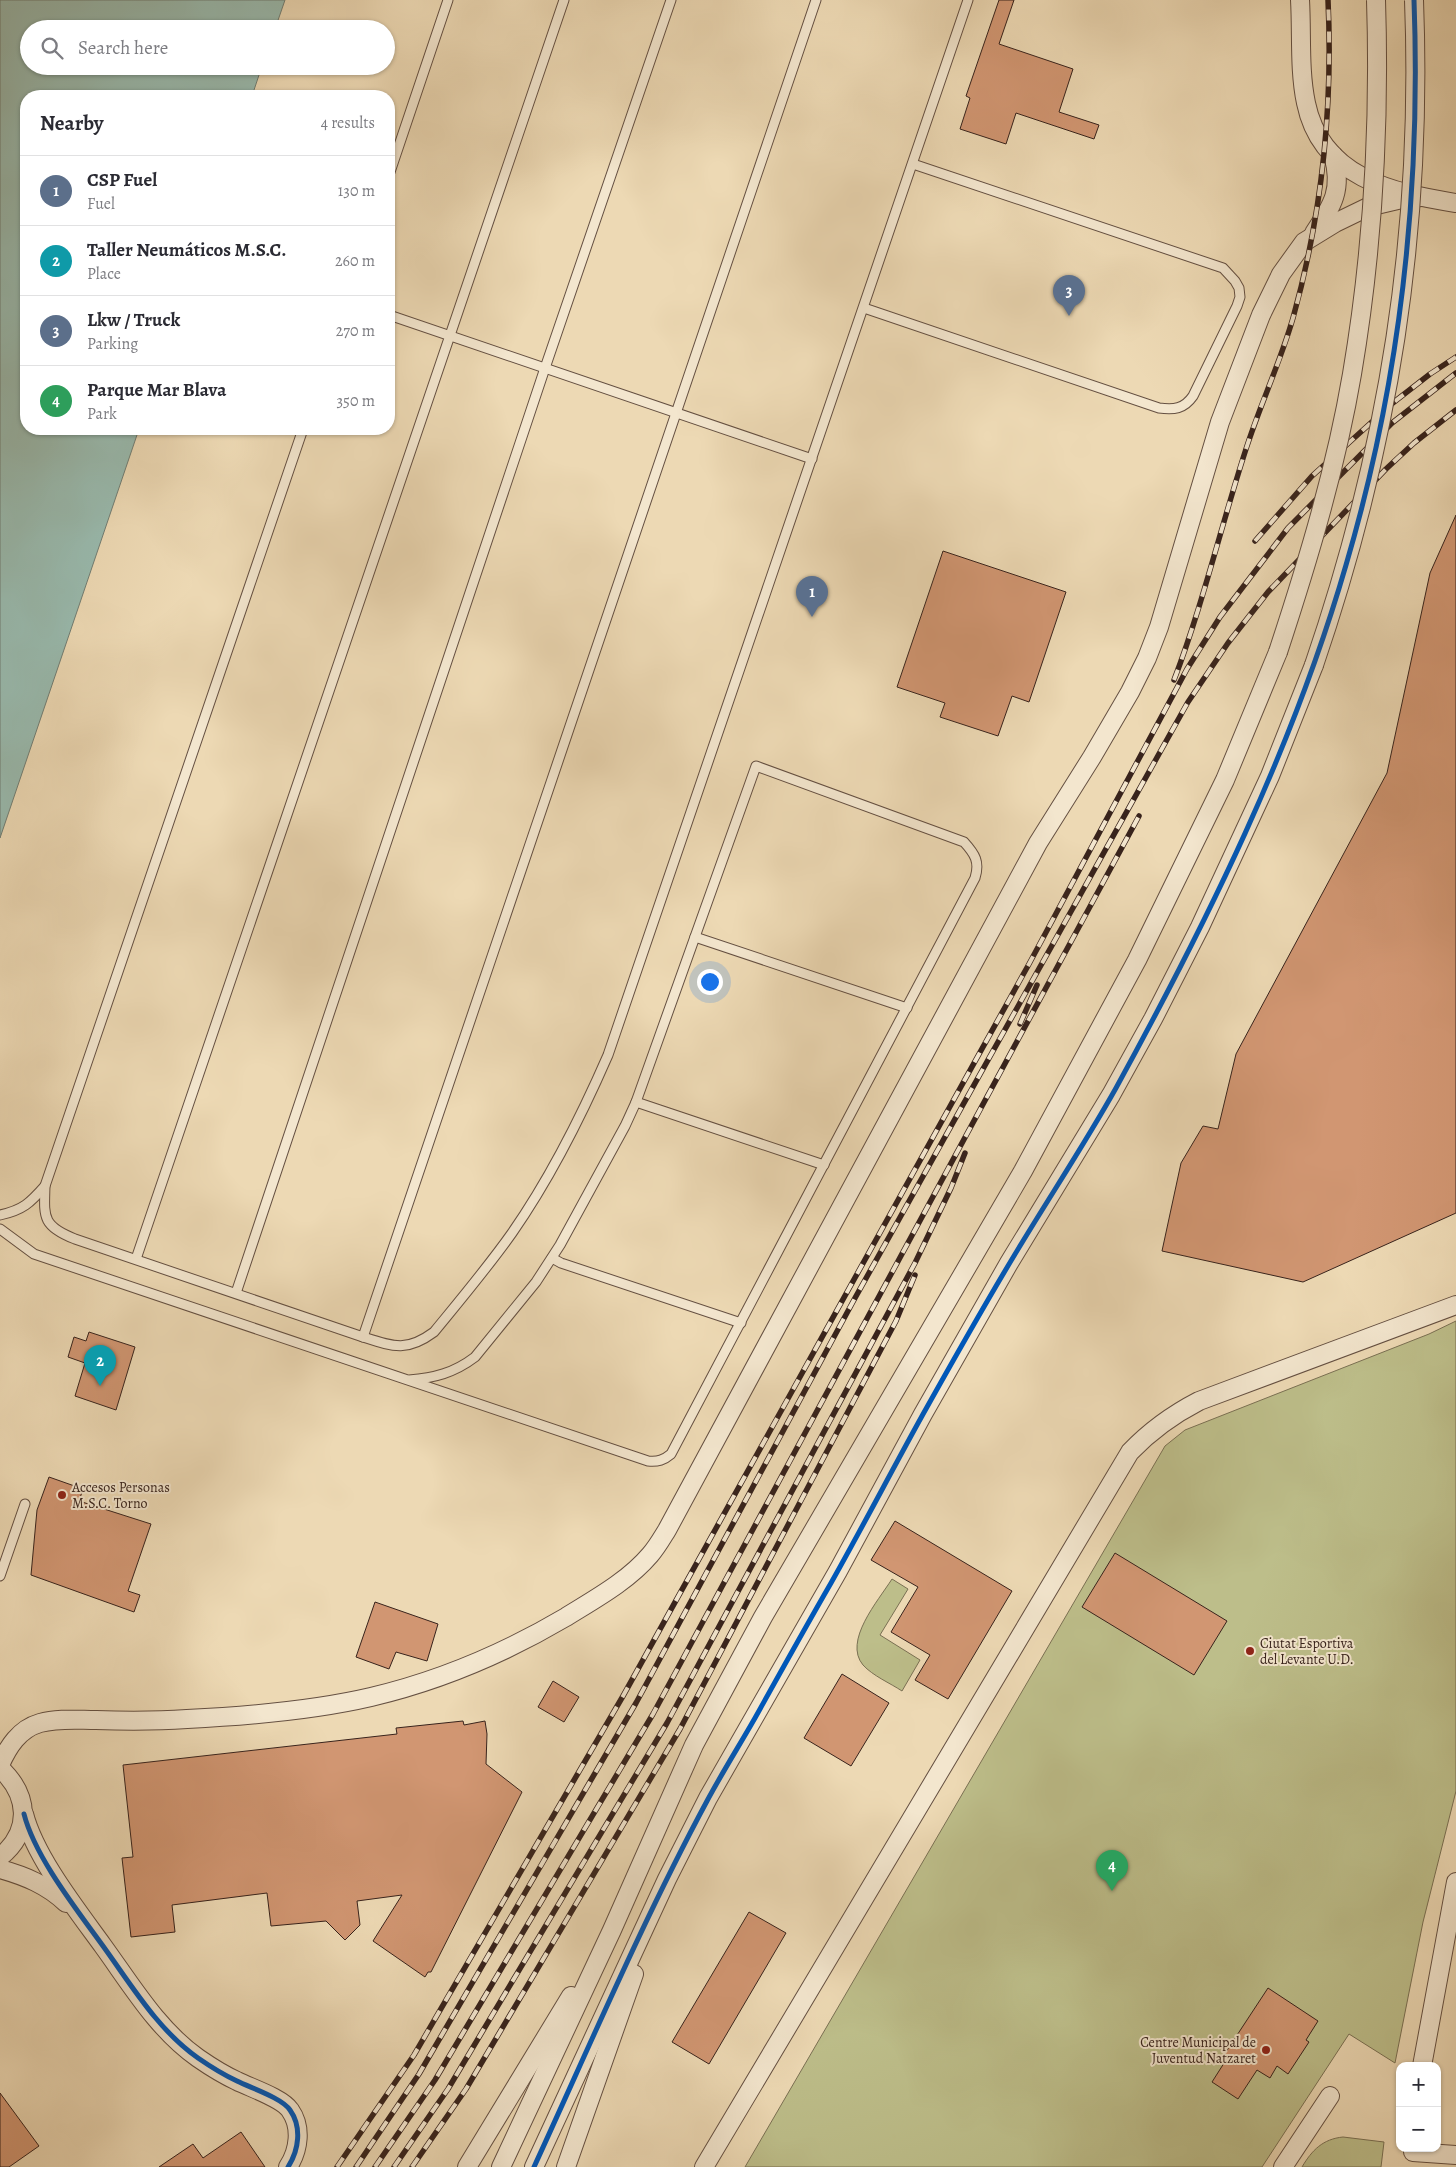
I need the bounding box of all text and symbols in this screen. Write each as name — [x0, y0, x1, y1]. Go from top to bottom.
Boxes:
search box — [20, 20, 395, 75]
icon: search — [38, 34, 66, 62]
text: Search here — [78, 35, 168, 61]
text: Nearby — [40, 109, 103, 137]
text: 4 results — [321, 112, 375, 134]
text: CSP Fuel — [87, 167, 157, 193]
text: 1 — [53, 180, 59, 202]
text: 130 m — [338, 180, 375, 202]
text: Fuel — [87, 193, 115, 215]
text: Taller Neumáticos M.S.C. — [87, 237, 287, 263]
text: 2 — [52, 250, 60, 272]
text: 260 m — [335, 250, 375, 272]
text: Place — [87, 263, 121, 285]
pin: 3 — [1053, 275, 1085, 316]
text: Lkw / Truck — [87, 307, 180, 333]
text: 3 — [53, 320, 59, 342]
text: 270 m — [336, 320, 375, 342]
text: Parking — [87, 333, 138, 355]
text: Parque Mar Blava — [87, 377, 226, 403]
text: 4 — [52, 390, 60, 412]
text: 350 m — [336, 390, 375, 412]
text: Park — [87, 403, 117, 425]
pin: 1 — [796, 576, 828, 617]
your location — [697, 969, 723, 995]
pin: 2 — [84, 1345, 116, 1386]
place label: Accesos Personas M.S.C. Torno — [71, 1478, 170, 1513]
marker: Accesos Personas M.S.C. Torno — [56, 1489, 68, 1501]
place label: Ciutat Esportiva del Levante U.D. — [1260, 1634, 1354, 1669]
marker: Ciutat Esportiva del Levante U.D. — [1244, 1645, 1256, 1657]
pin: 4 — [1096, 1850, 1128, 1891]
place label: Centre Municipal de Juventud Natzaret — [1140, 2033, 1256, 2068]
marker: Centre Municipal de Juventud Natzaret — [1260, 2044, 1272, 2056]
map controls — [1396, 2062, 1441, 2152]
button: + — [1396, 2062, 1441, 2107]
button: − — [1396, 2107, 1441, 2152]

